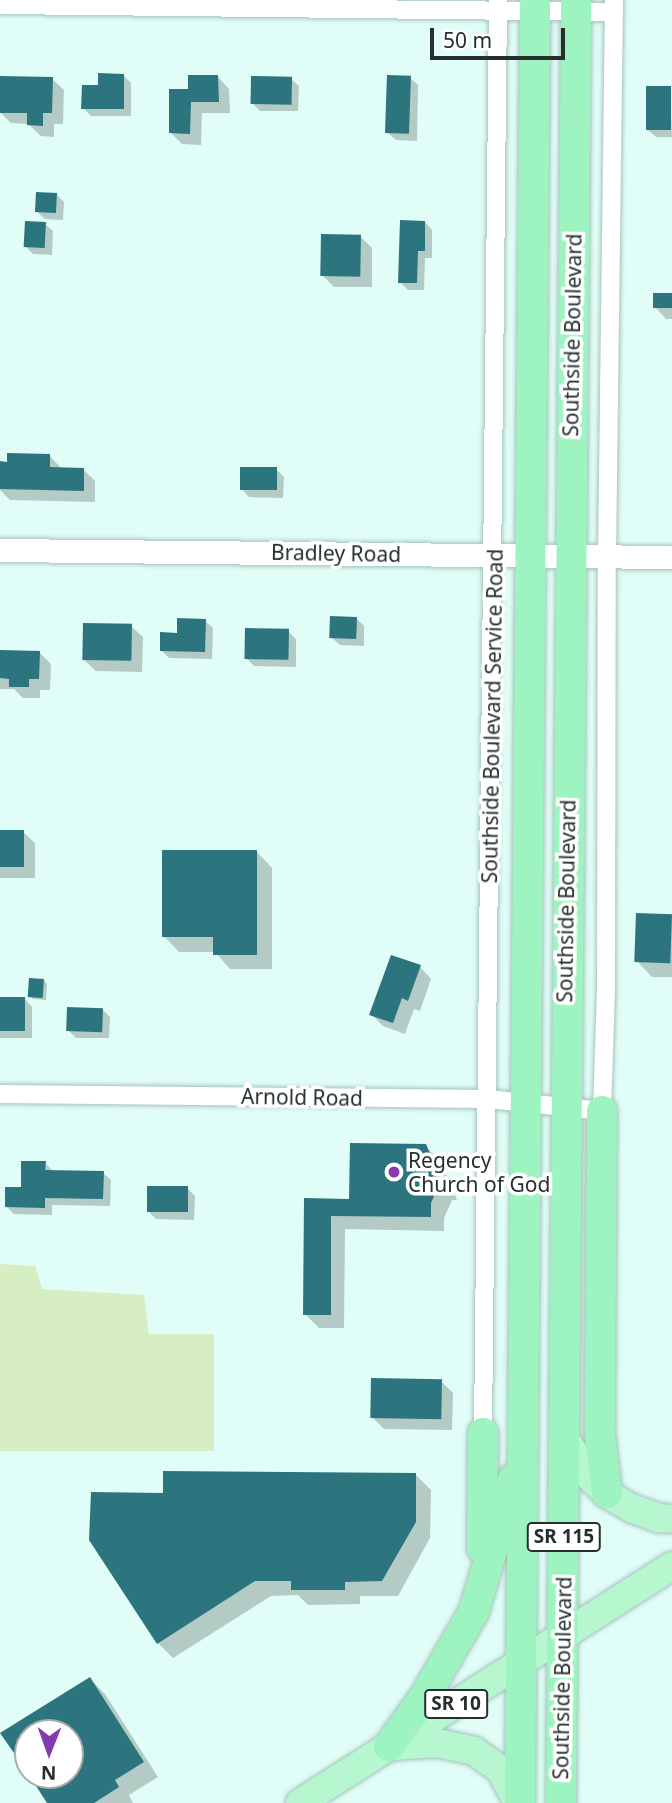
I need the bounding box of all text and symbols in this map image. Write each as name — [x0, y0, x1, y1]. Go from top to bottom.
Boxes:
scale bar — [434, 14, 569, 58]
text: 50 m — [443, 26, 492, 54]
street label: Southside Boulevard — [558, 233, 586, 437]
street label: Bradley Road — [271, 539, 401, 567]
street label: Southside Boulevard Service Road — [476, 548, 508, 884]
street label: Southside Boulevard — [552, 799, 580, 1003]
street label: Arnold Road — [241, 1083, 363, 1111]
place label: Regency Church of God — [408, 1147, 550, 1197]
marker: Regency Church of God — [386, 1164, 402, 1180]
road number: SR 115 — [526, 1522, 602, 1553]
street label: Southside Boulevard — [548, 1576, 576, 1780]
road number: SR 10 — [423, 1688, 489, 1720]
north arrow — [14, 1719, 84, 1789]
text: N — [41, 1760, 57, 1786]

